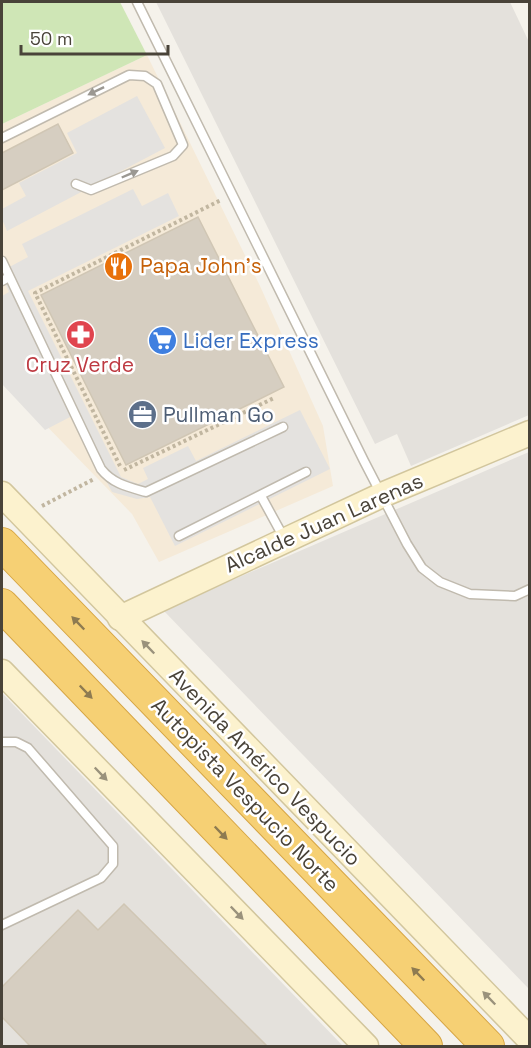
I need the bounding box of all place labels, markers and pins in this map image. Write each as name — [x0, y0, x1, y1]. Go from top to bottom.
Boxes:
restaurant icon: Papa John's — [103, 250, 135, 282]
place label: Papa John's — [140, 252, 262, 279]
pharmacy icon: Cruz Verde — [64, 318, 96, 350]
supermarket icon: Lider Express — [146, 325, 178, 357]
place label: Lider Express — [183, 327, 319, 354]
place label: Cruz Verde — [26, 351, 134, 378]
office icon: Pullman Go — [126, 399, 158, 431]
place label: Pullman Go — [163, 401, 274, 428]

